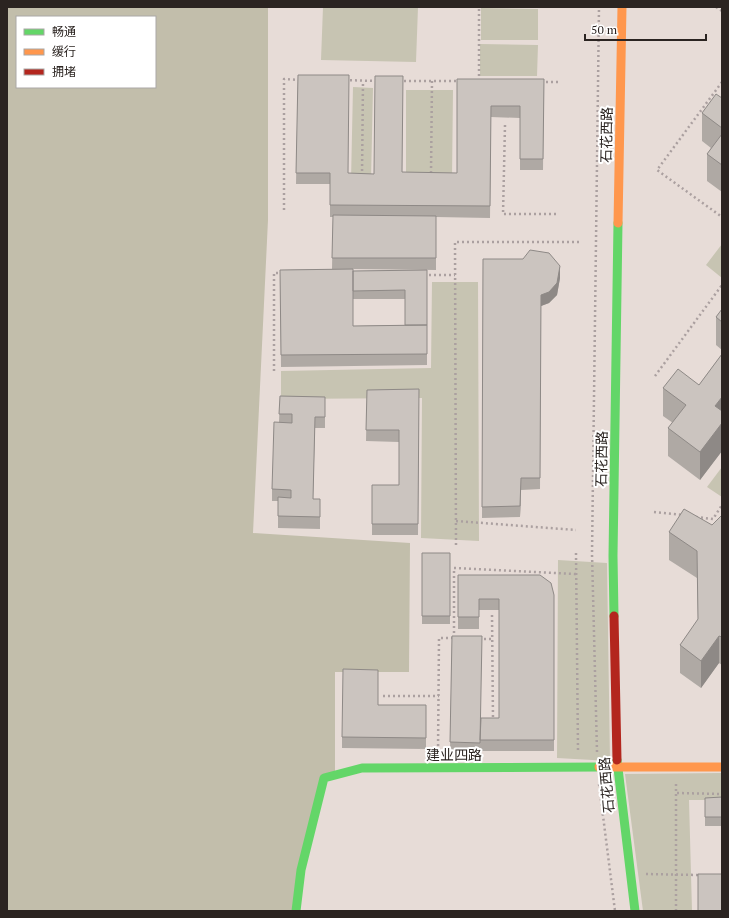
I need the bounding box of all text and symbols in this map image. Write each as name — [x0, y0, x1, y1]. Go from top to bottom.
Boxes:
legend — [16, 16, 156, 88]
scale bar — [585, 16, 706, 42]
text: 50 m — [591, 22, 618, 37]
text: 畅通 — [52, 24, 76, 39]
text: 缓行 — [52, 44, 76, 59]
text: 拥堵 — [52, 64, 76, 79]
street label: 石花西路 — [596, 107, 616, 163]
street label: 石花西路 — [591, 431, 611, 487]
street label: 建业四路 — [426, 745, 482, 764]
street label: 石花西路 — [594, 756, 618, 814]

